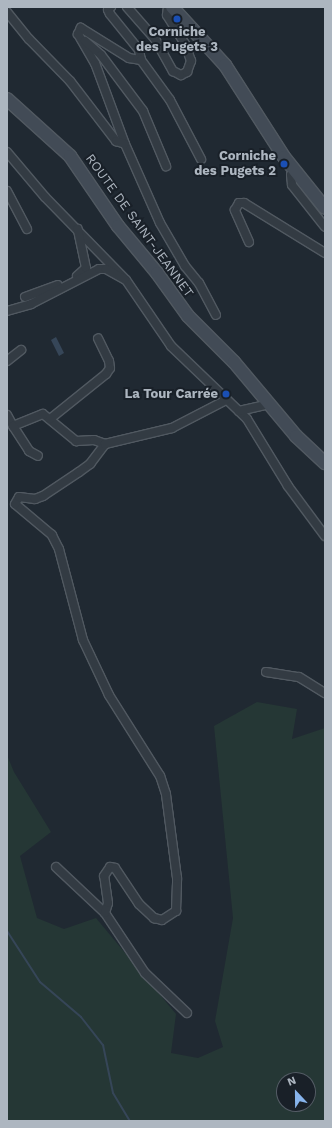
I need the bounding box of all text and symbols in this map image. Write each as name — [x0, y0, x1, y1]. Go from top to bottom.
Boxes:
marker: Corniche des Pugets 3 — [172, 14, 182, 24]
place label: Corniche des Pugets 3 — [136, 25, 218, 56]
place label: Corniche des Pugets 2 — [194, 149, 276, 180]
street label: ROUTE DE SAINT-JEANNET — [82, 151, 196, 301]
marker: Corniche des Pugets 2 — [279, 159, 289, 169]
place label: La Tour Carrée — [124, 386, 218, 402]
marker: La Tour Carrée — [221, 389, 231, 399]
north arrow — [276, 1072, 316, 1112]
text: N — [285, 1074, 298, 1089]

